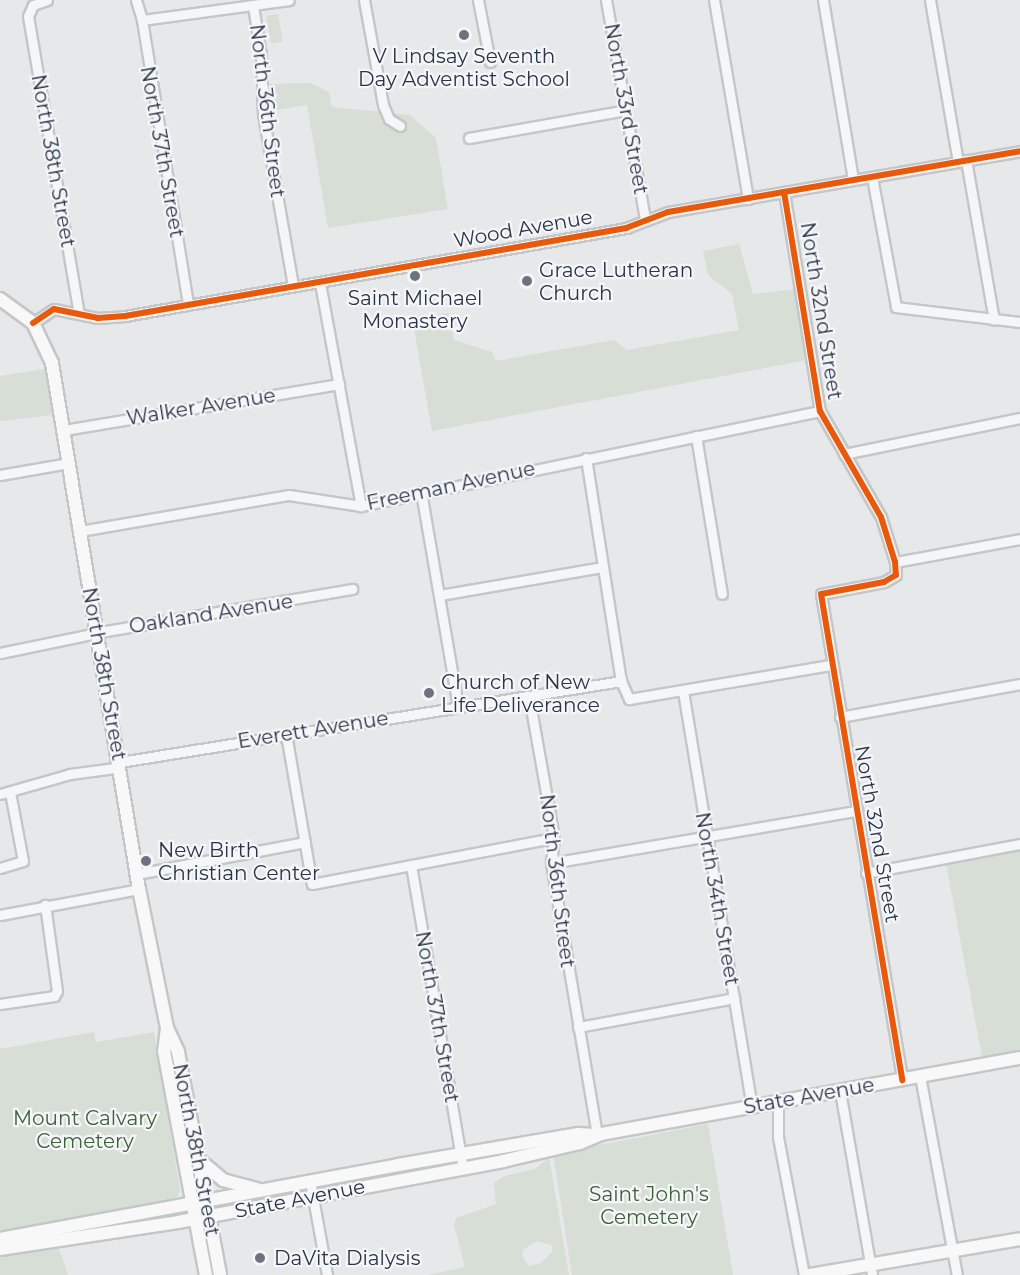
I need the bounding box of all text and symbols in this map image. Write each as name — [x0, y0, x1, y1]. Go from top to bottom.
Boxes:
street label: North 33rd Street — [599, 21, 653, 197]
street label: North 36th Street — [244, 23, 290, 199]
marker: V Lindsay Seventh Day Adventist School — [457, 28, 471, 42]
place label: V Lindsay Seventh Day Adventist School — [358, 44, 570, 91]
street label: North 37th Street — [135, 64, 189, 240]
street label: North 38th Street — [26, 73, 80, 249]
street label: Wood Avenue — [452, 205, 594, 253]
street label: North 32nd Street — [795, 221, 847, 401]
place label: Grace Lutheran Church — [539, 258, 693, 305]
marker: Saint Michael Monastery — [408, 269, 422, 283]
marker: Grace Lutheran Church — [520, 274, 534, 288]
place label: Saint Michael Monastery — [348, 286, 482, 333]
street label: Walker Avenue — [125, 383, 277, 431]
street label: Freeman Avenue — [365, 456, 537, 516]
street label: North 38th Street — [77, 586, 131, 762]
street label: Oakland Avenue — [127, 589, 295, 639]
place label: Church of New Life Deliverance — [441, 670, 600, 717]
marker: Church of New Life Deliverance — [422, 686, 436, 700]
street label: Everett Avenue — [236, 706, 390, 754]
street label: North 32nd Street — [850, 744, 904, 924]
street label: North 36th Street — [534, 793, 580, 969]
street label: North 34th Street — [690, 810, 744, 988]
place label: New Birth Christian Center — [158, 838, 320, 885]
marker: New Birth Christian Center — [139, 854, 153, 868]
street label: North 37th Street — [410, 929, 464, 1105]
street label: North 38th Street — [167, 1062, 225, 1238]
street label: State Avenue — [742, 1073, 876, 1119]
park label: Mount Calvary Cemetery — [13, 1107, 157, 1154]
street label: State Avenue — [233, 1175, 367, 1223]
park label: Saint John's Cemetery — [589, 1182, 709, 1229]
place label: DaVita Dialysis — [274, 1246, 421, 1270]
marker: DaVita Dialysis — [251, 1249, 269, 1267]

